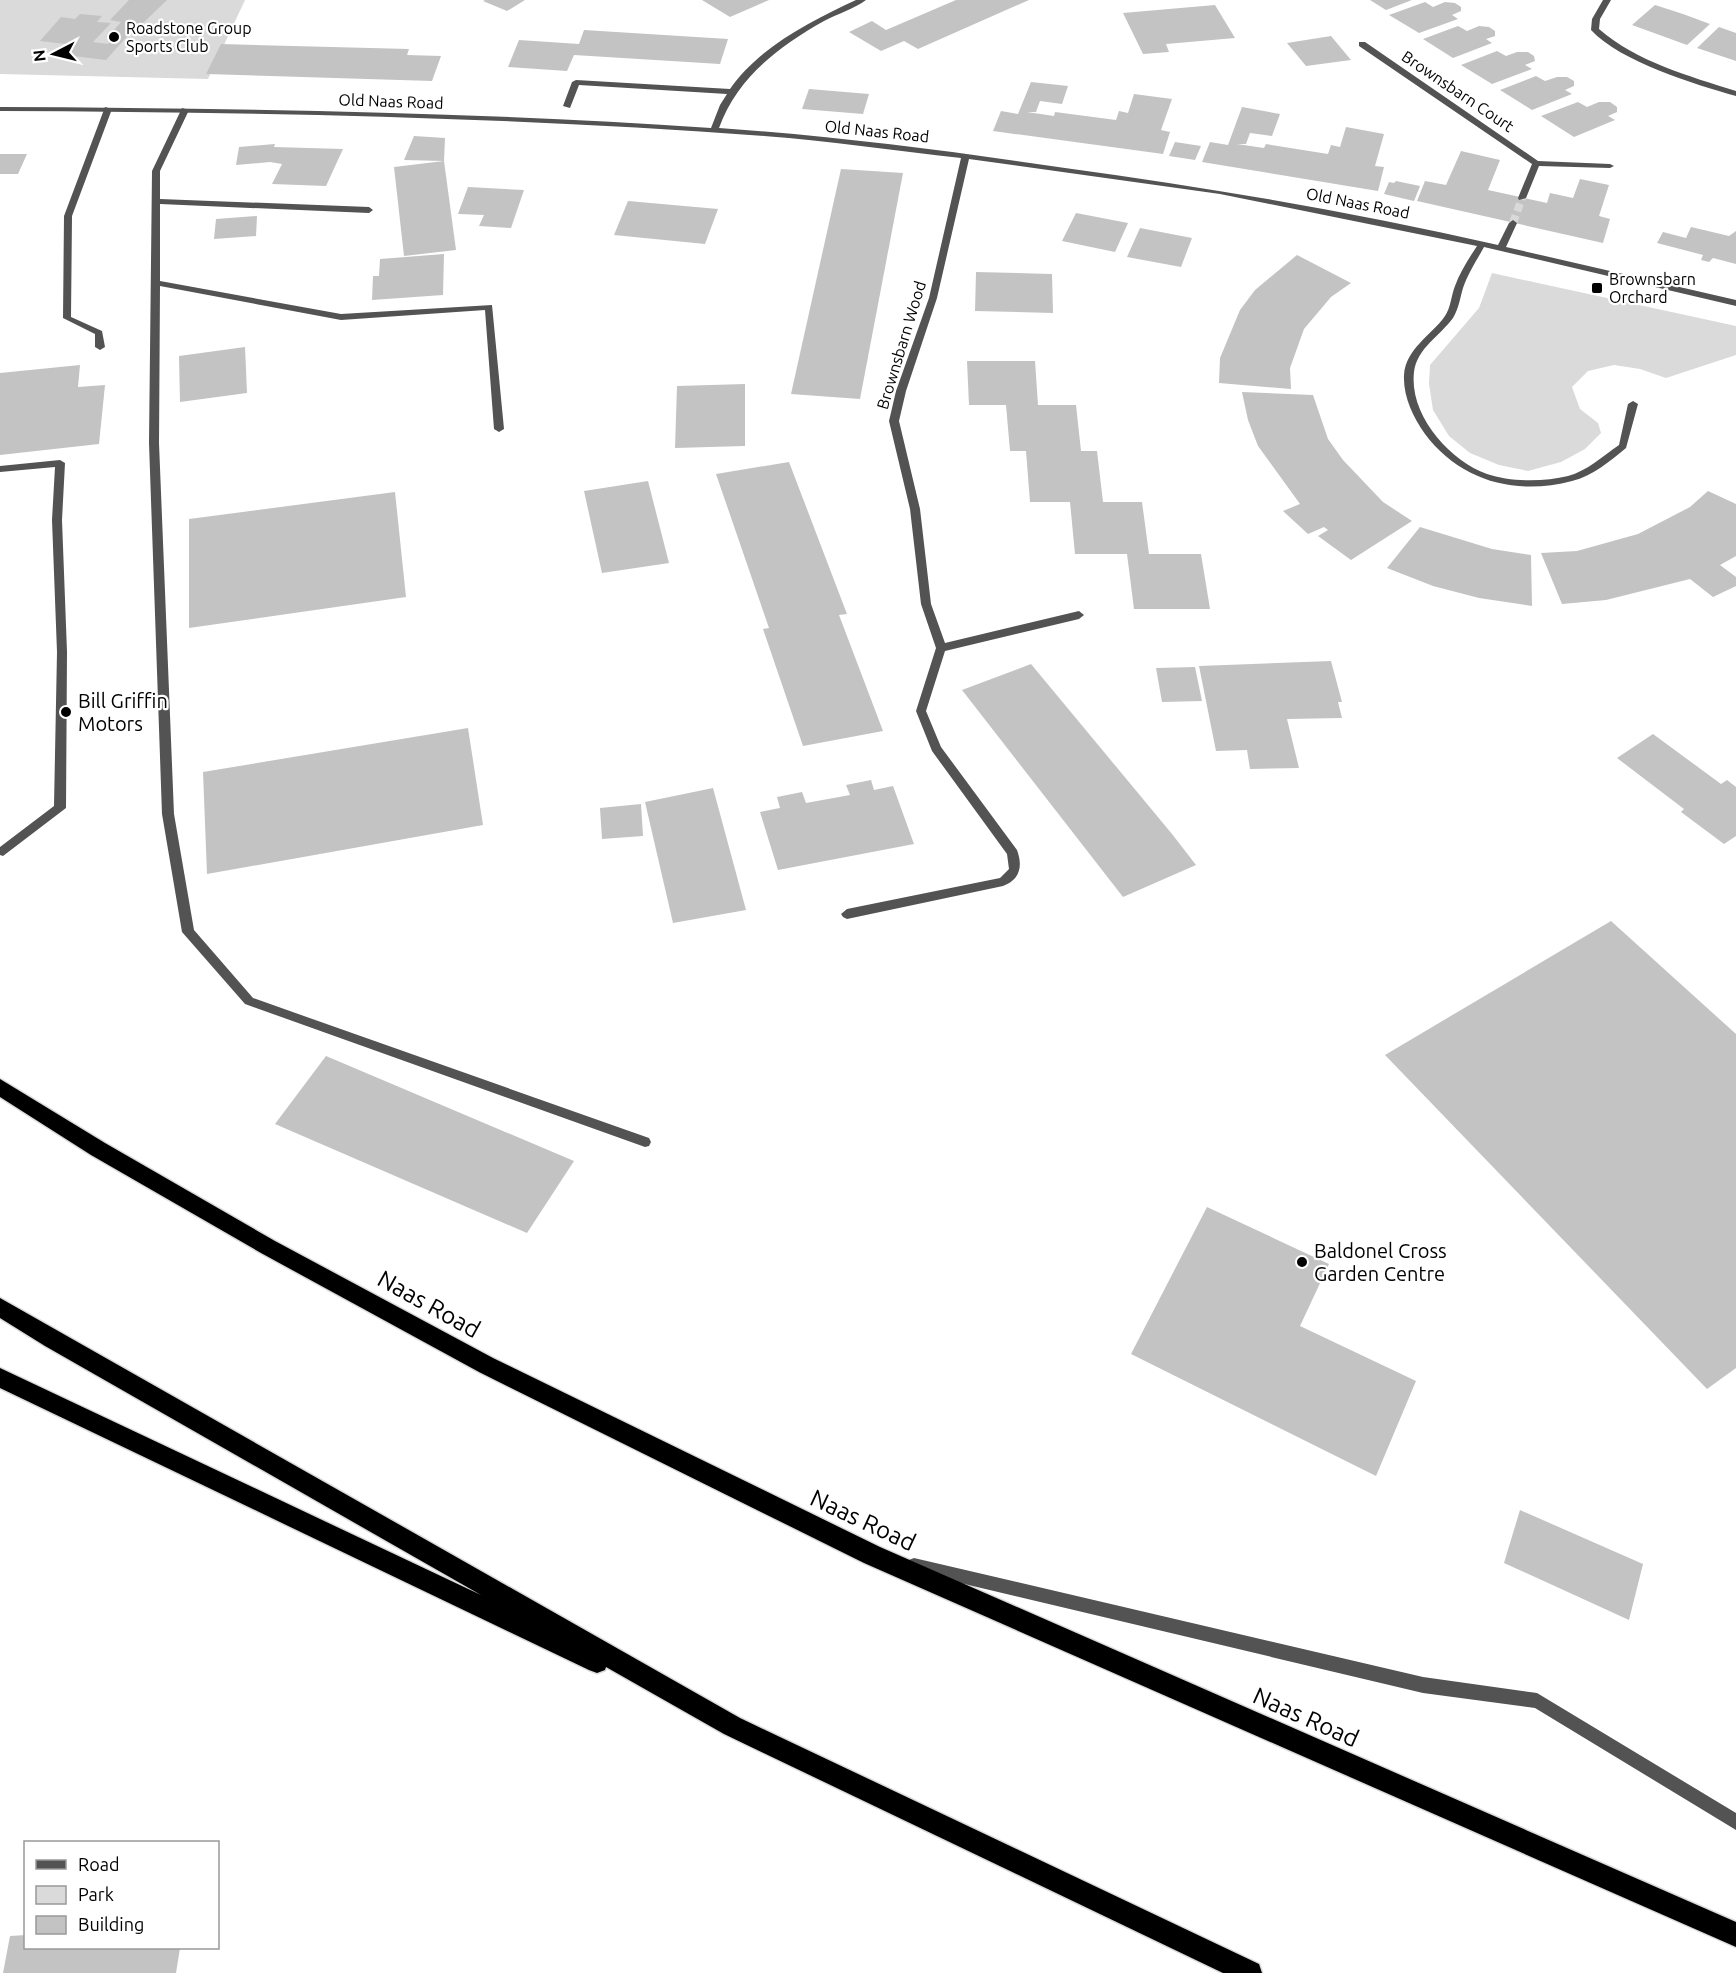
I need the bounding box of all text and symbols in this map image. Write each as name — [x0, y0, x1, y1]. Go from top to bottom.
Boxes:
place label: Roadstone Group Sports Club — [126, 19, 252, 55]
north arrow — [24, 24, 84, 84]
marker: Roadstone Group Sports Club — [107, 30, 121, 44]
street label: Brownsbarn Court — [1399, 47, 1518, 136]
text: N — [29, 49, 49, 63]
street label: Old Naas Road — [338, 90, 444, 112]
street label: Old Naas Road — [824, 117, 930, 145]
street label: Old Naas Road — [1305, 184, 1411, 222]
place label: Brownsbarn Orchard — [1609, 270, 1696, 306]
street label: Brownsbarn Wood — [873, 279, 929, 411]
marker: Brownsbarn Orchard — [1590, 281, 1604, 295]
place label: Bill Griffin Motors — [78, 689, 168, 735]
marker: Bill Griffin Motors — [59, 705, 73, 719]
place label: Baldonel Cross Garden Centre — [1314, 1239, 1447, 1285]
marker: Baldonel Cross Garden Centre — [1295, 1255, 1309, 1269]
street label: Naas Road — [373, 1265, 485, 1343]
street label: Naas Road — [806, 1484, 920, 1556]
street label: Naas Road — [1249, 1682, 1363, 1752]
legend — [24, 1841, 219, 1949]
text: Road — [78, 1854, 120, 1874]
text: Park — [78, 1884, 114, 1904]
text: Building — [78, 1914, 144, 1934]

